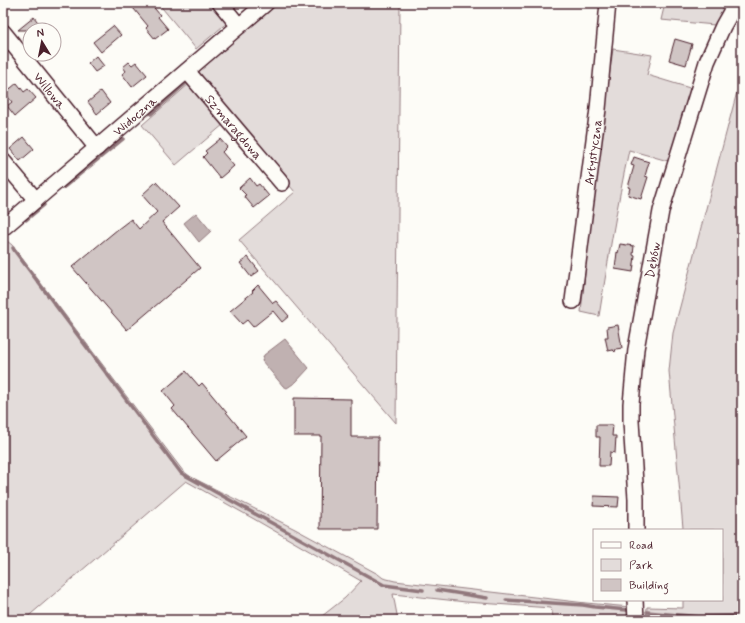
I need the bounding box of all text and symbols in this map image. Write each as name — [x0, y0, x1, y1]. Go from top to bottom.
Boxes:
north arrow — [22, 22, 62, 62]
text: N — [36, 26, 45, 41]
street label: Willowa — [29, 69, 69, 113]
street label: Szmaragdowa — [201, 92, 266, 164]
street label: Widoczna — [110, 93, 161, 140]
street label: Artystyczna — [581, 118, 607, 186]
street label: Dębów — [642, 241, 665, 280]
legend — [593, 529, 723, 601]
text: Road — [629, 538, 653, 554]
text: Park — [629, 558, 653, 574]
text: Building — [629, 578, 669, 595]

